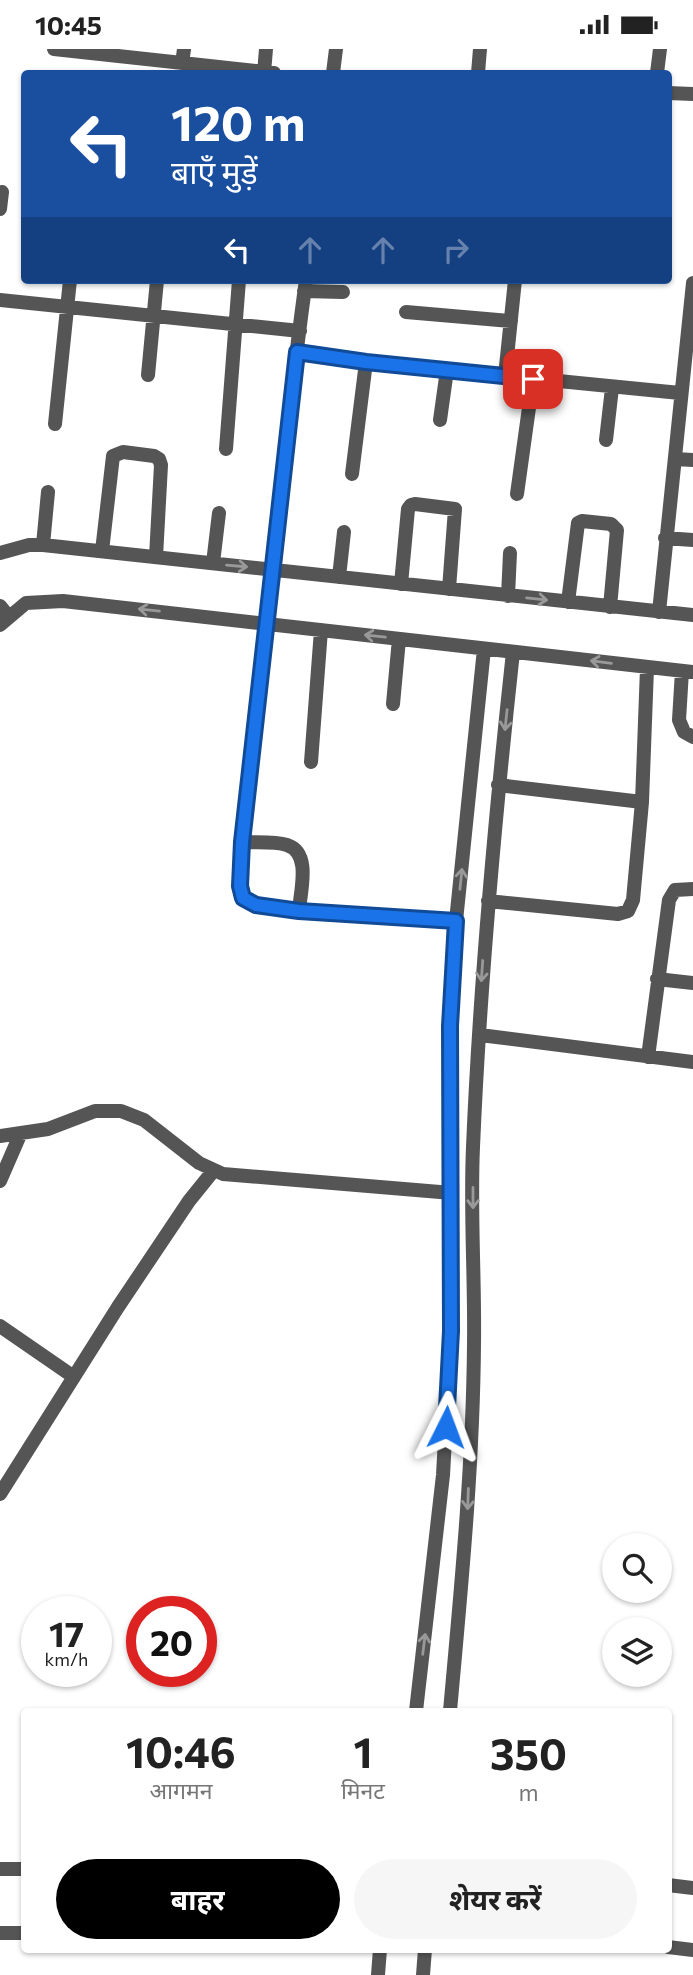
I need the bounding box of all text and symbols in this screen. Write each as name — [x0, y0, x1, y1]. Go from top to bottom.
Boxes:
text: 10:45 — [35, 9, 102, 40]
text: 120 m — [171, 91, 305, 151]
icon: left — [56, 98, 147, 189]
text: बाएँ मुड़ें — [171, 151, 258, 191]
icon: left — [218, 231, 256, 269]
icon: ahead — [291, 231, 329, 269]
icon: ahead — [364, 231, 402, 269]
icon: right — [437, 231, 475, 269]
pin — [503, 349, 563, 409]
icon: arrive — [514, 360, 552, 398]
one-way arrow — [226, 559, 248, 572]
one-way arrow — [525, 592, 547, 605]
one-way arrow — [138, 603, 161, 616]
one-way arrow — [364, 629, 387, 642]
one-way arrow — [590, 656, 613, 669]
one-way arrow — [499, 708, 512, 731]
one-way arrow — [454, 868, 467, 891]
one-way arrow — [475, 959, 488, 982]
one-way arrow — [466, 1186, 480, 1209]
position arrow — [409, 1390, 483, 1464]
one-way arrow — [461, 1487, 474, 1510]
map controls — [602, 1533, 672, 1687]
button: search — [602, 1533, 672, 1603]
speed limit sign: 20 — [126, 1596, 217, 1687]
text: 17 — [49, 1611, 84, 1654]
button: layers — [602, 1617, 672, 1687]
one-way arrow — [418, 1633, 431, 1656]
text: km/h — [45, 1648, 88, 1670]
text: 10:46 — [126, 1725, 236, 1777]
text: 1 — [353, 1725, 372, 1777]
text: 350 — [490, 1727, 567, 1779]
text: आगमन — [149, 1776, 212, 1804]
text: मिनट — [341, 1776, 385, 1804]
text: m — [518, 1778, 539, 1806]
button: बाहर — [56, 1859, 340, 1939]
button: शेयर करें — [354, 1859, 637, 1939]

